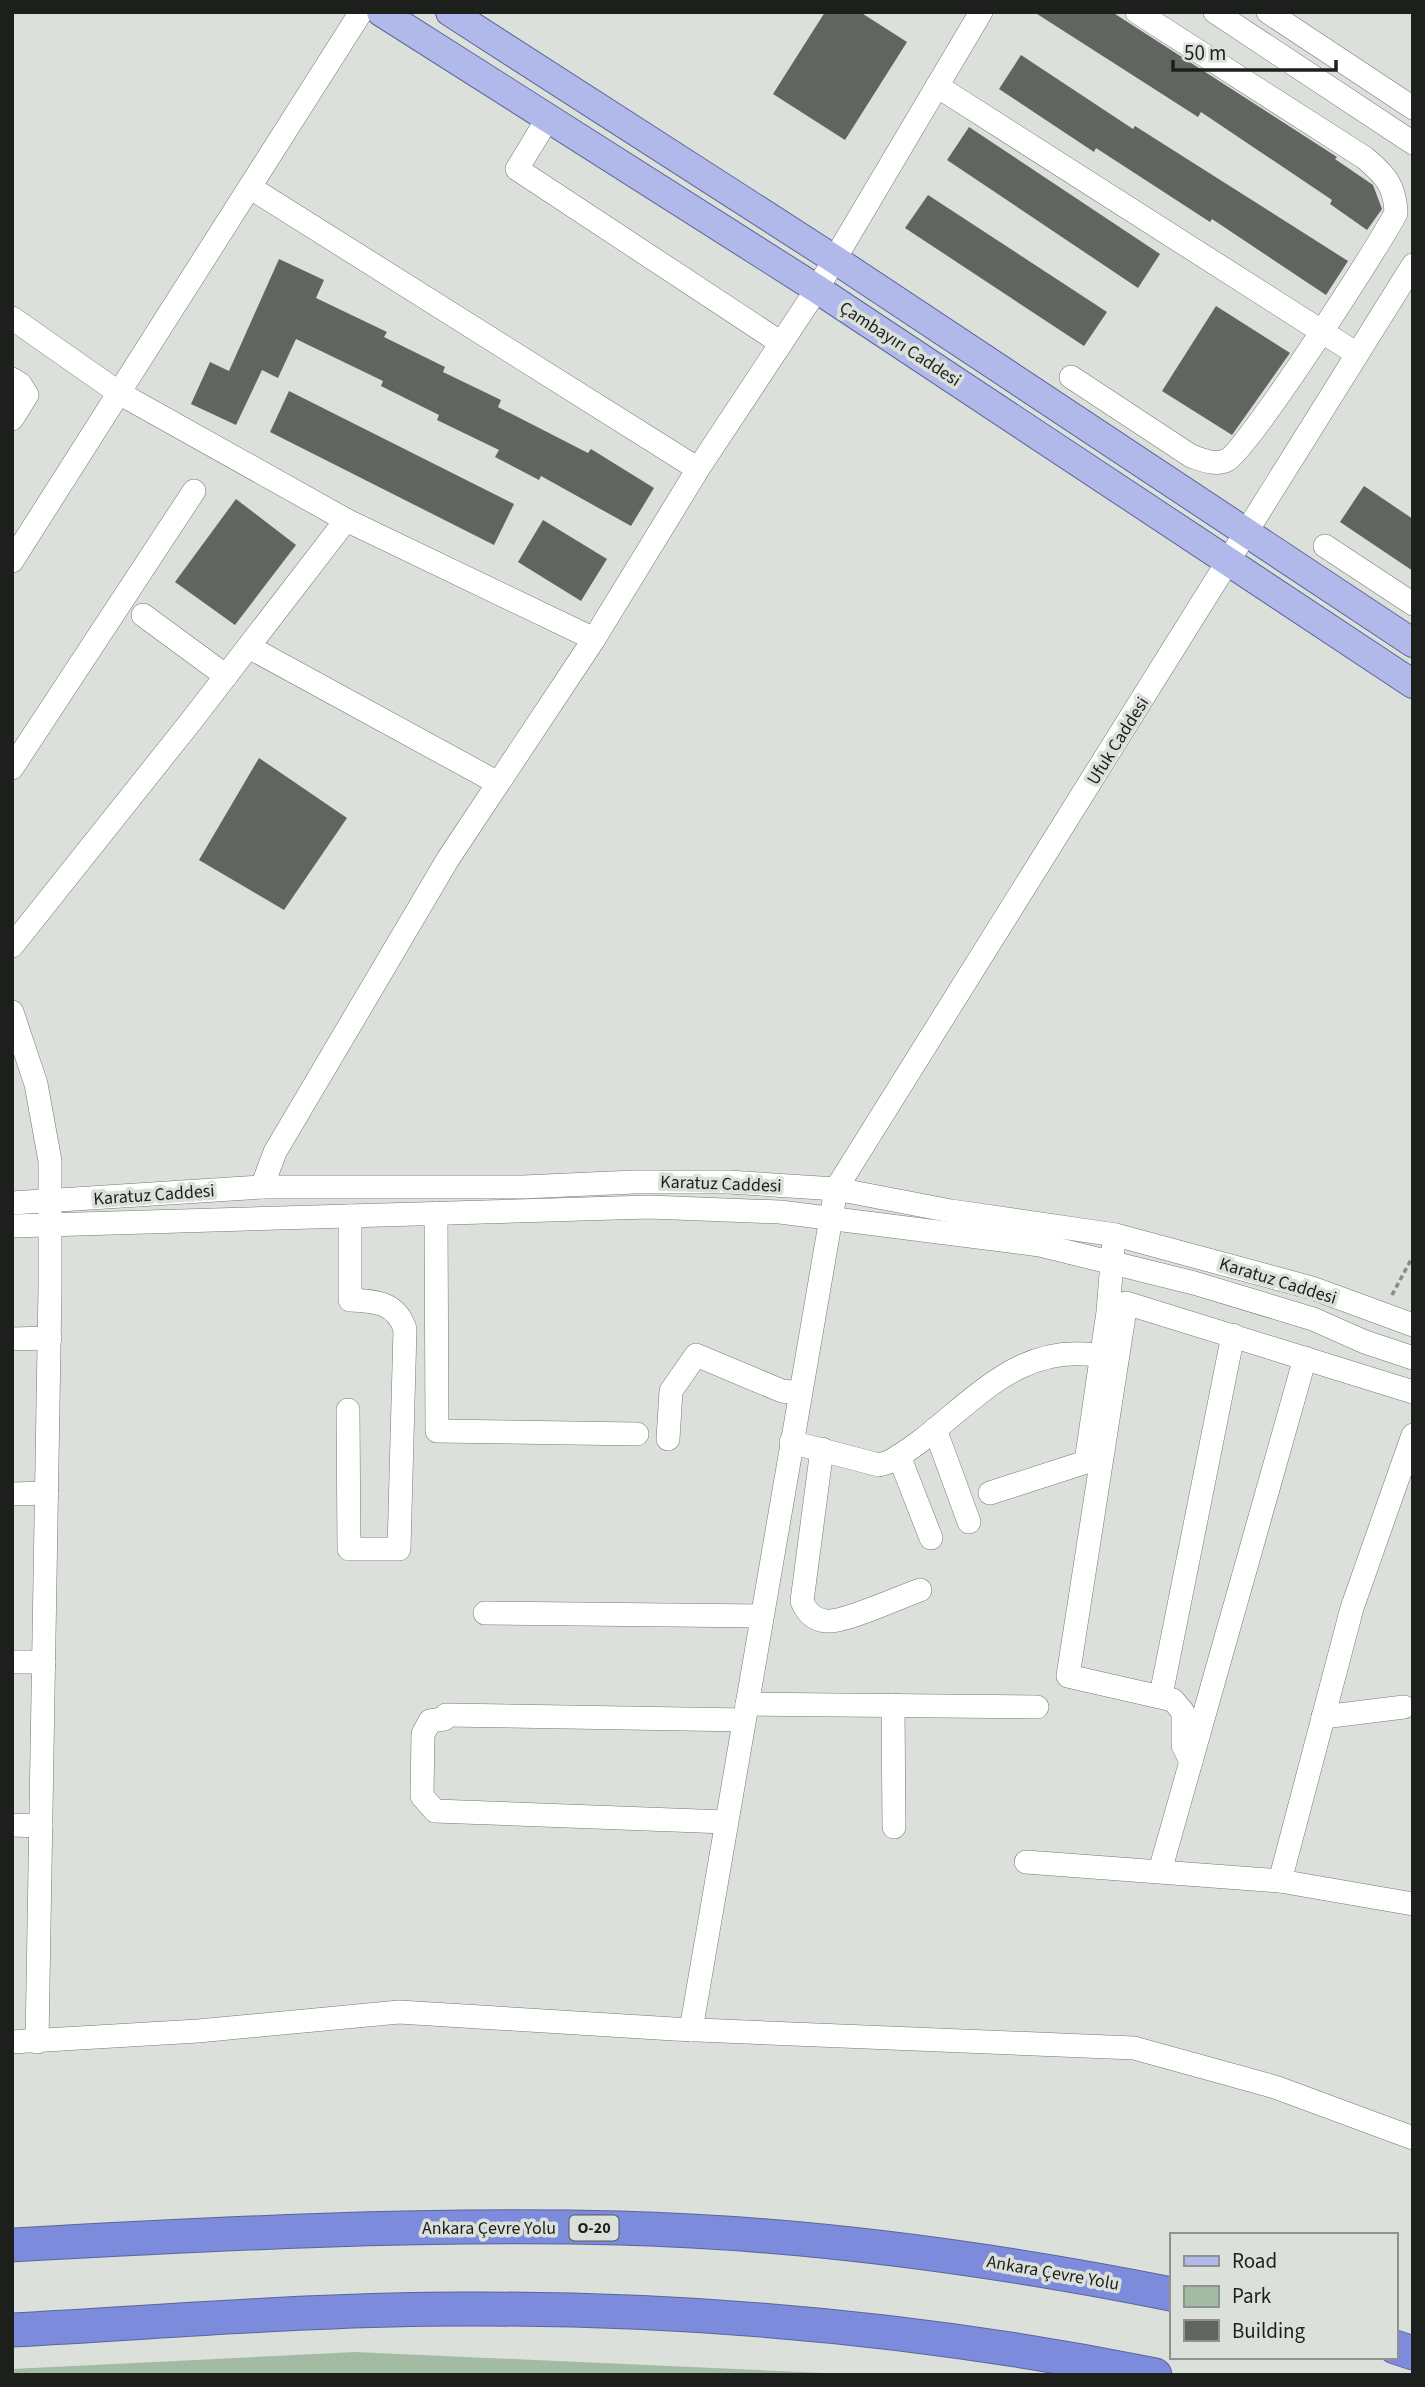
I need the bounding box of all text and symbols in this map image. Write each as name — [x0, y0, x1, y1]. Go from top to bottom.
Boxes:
scale bar — [1173, 28, 1336, 72]
text: 50 m — [1184, 38, 1226, 68]
street label: Çambayırı Caddesi — [834, 295, 966, 393]
street label: Ufuk Caddesi — [1081, 692, 1155, 790]
street label: Karatuz Caddesi — [660, 1169, 782, 1199]
street label: Karatuz Caddesi — [93, 1178, 215, 1212]
street label: Karatuz Caddesi — [1216, 1251, 1340, 1311]
street label: Ankara Çevre Yolu — [422, 2216, 556, 2241]
road number: O-20 — [570, 2216, 618, 2240]
legend — [1170, 2233, 1397, 2359]
text: Road — [1232, 2246, 1277, 2276]
street label: Ankara Çevre Yolu — [985, 2249, 1121, 2297]
text: Park — [1232, 2281, 1272, 2311]
text: Building — [1232, 2316, 1306, 2346]

